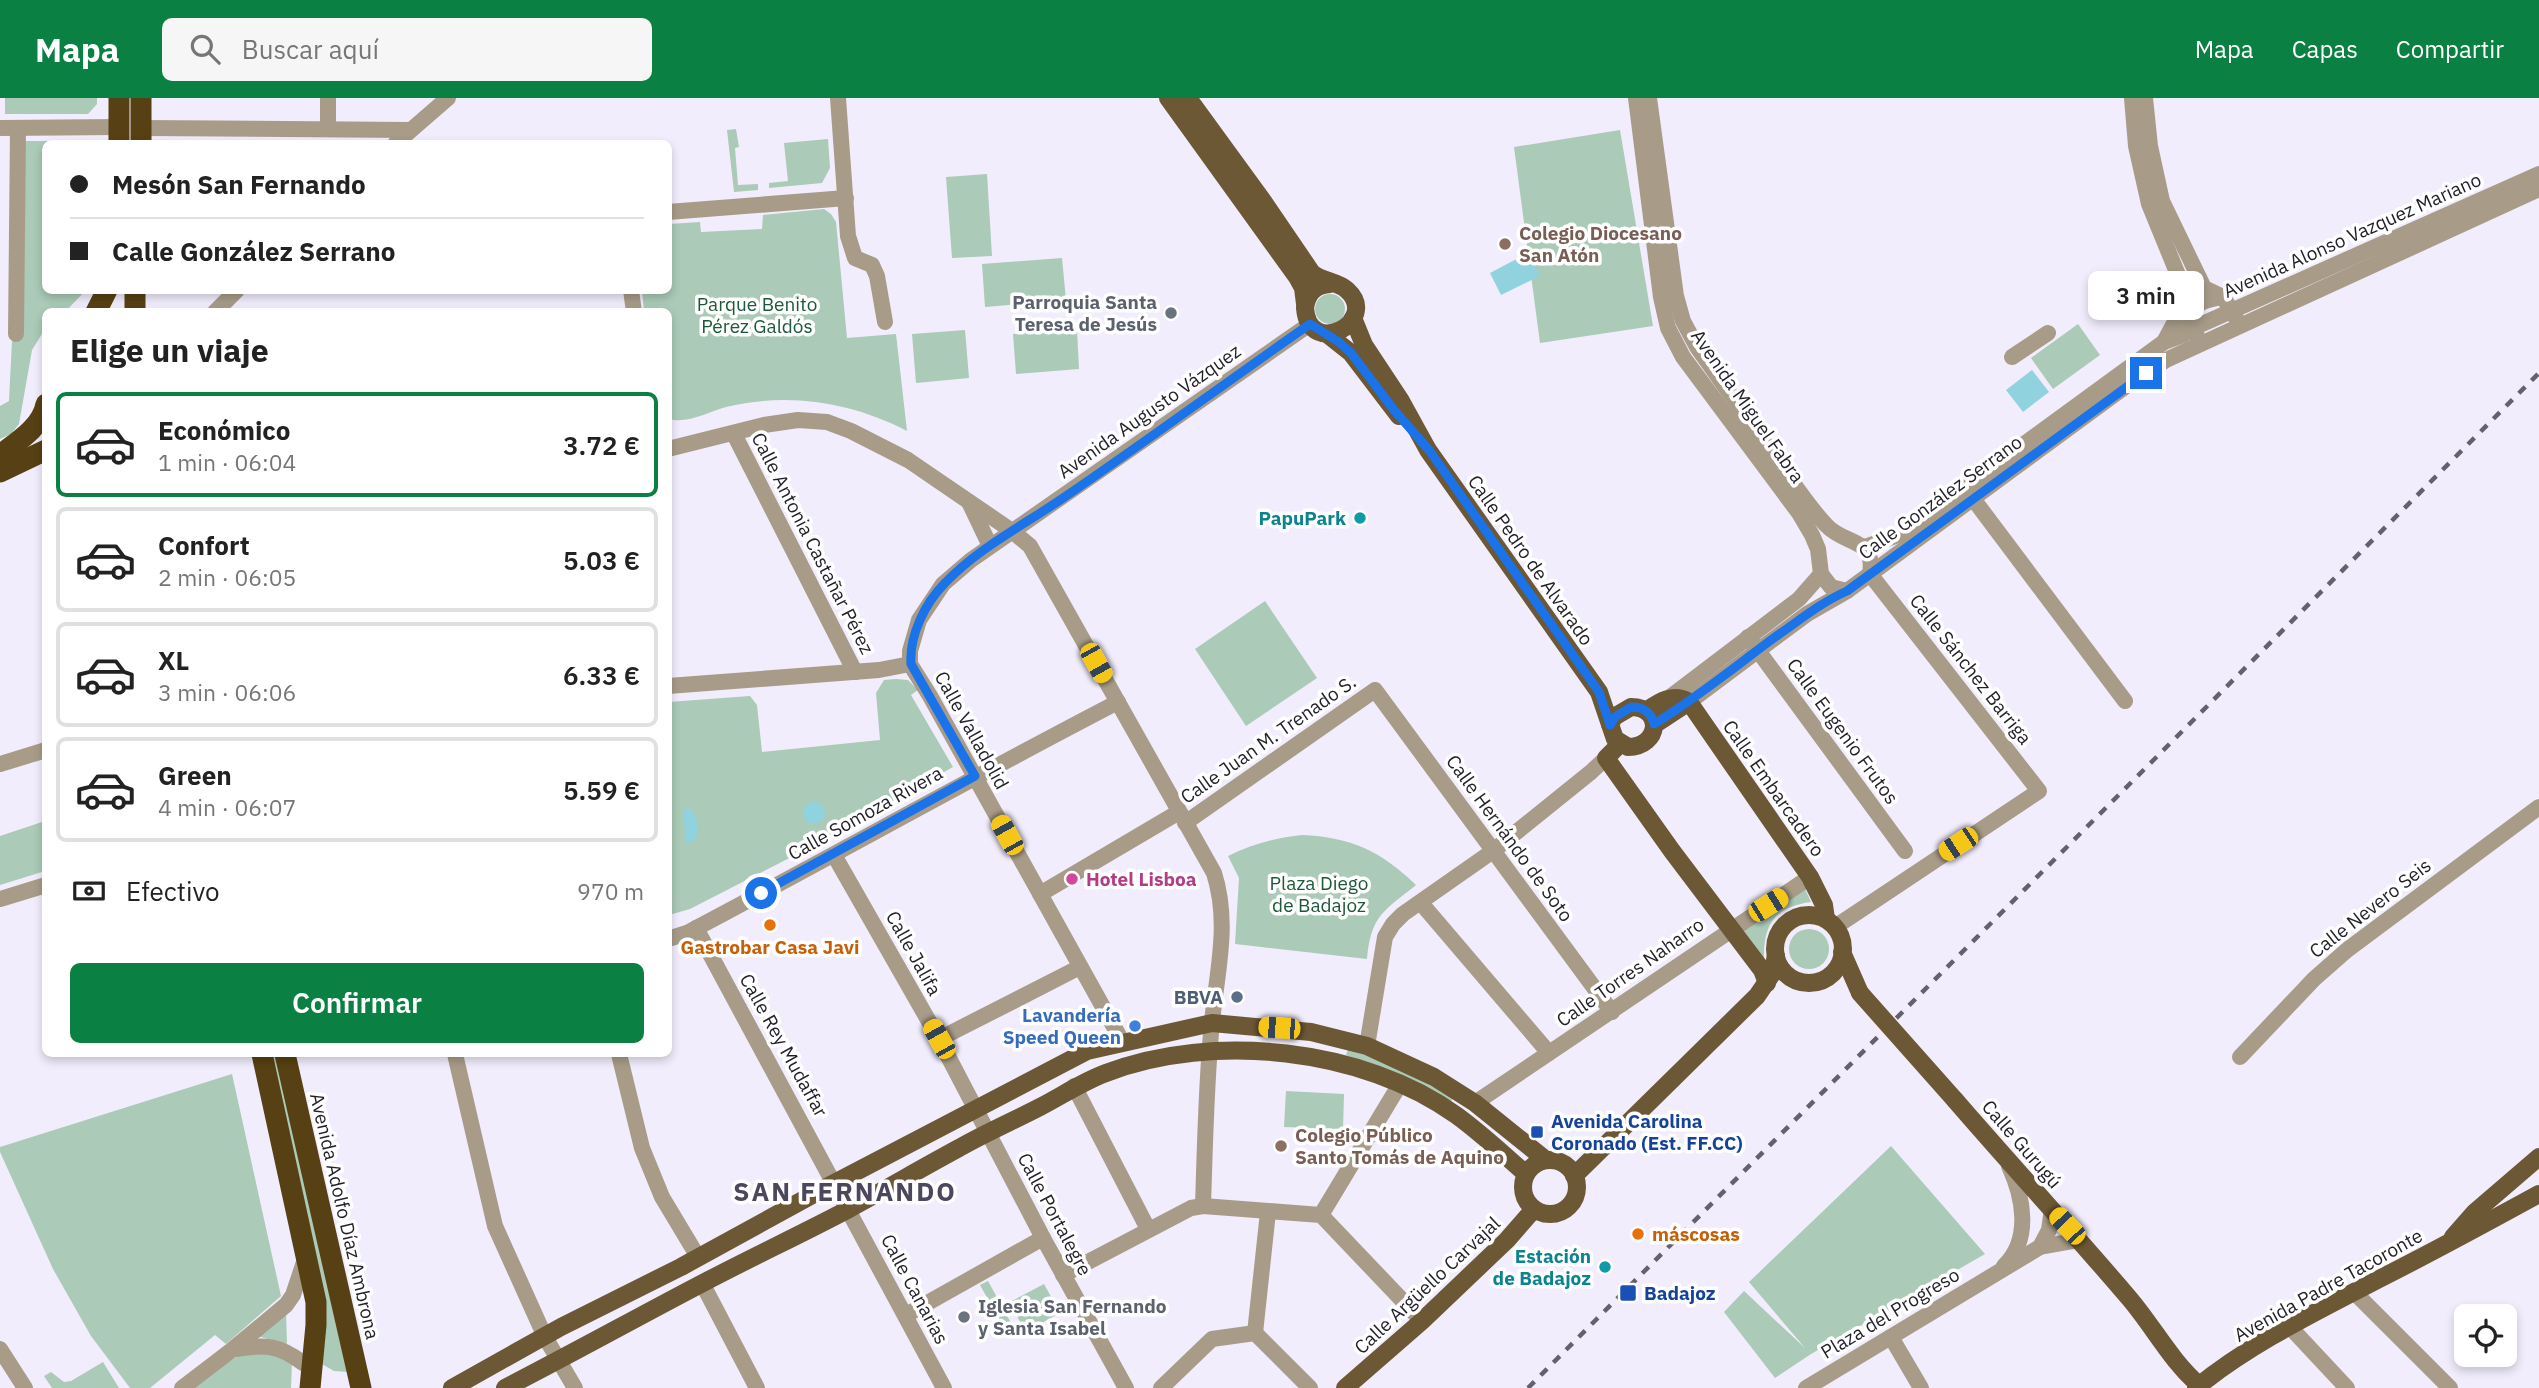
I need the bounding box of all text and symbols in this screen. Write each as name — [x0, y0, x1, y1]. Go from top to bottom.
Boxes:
search box — [162, 18, 652, 81]
text: Mapa — [35, 28, 120, 71]
icon: search — [186, 30, 224, 68]
text: Buscar aquí — [242, 32, 379, 66]
text: Mapa — [2195, 33, 2254, 65]
text: Capas — [2292, 33, 2358, 65]
text: Compartir — [2396, 33, 2504, 65]
text: Mesón San Fernando — [112, 167, 366, 201]
street label: Avenida Alonso Vazquez Mariano — [2219, 167, 2485, 303]
place label: Colegio Diocesano San Atón — [1519, 221, 1682, 267]
text: Calle González Serrano — [112, 234, 396, 268]
marker: Colegio Diocesano San Atón — [1497, 236, 1513, 252]
callout: 3 min — [2088, 272, 2204, 320]
text: 3 min — [2116, 280, 2176, 310]
place label: Parroquia Santa Teresa de Jesús — [1012, 290, 1157, 336]
park label: Parque Benito Pérez Galdós — [697, 292, 817, 338]
marker: Parroquia Santa Teresa de Jesús — [1163, 305, 1179, 321]
street label: Avenida Miguel Fabra — [1686, 325, 1810, 487]
text: Elige un viaje — [70, 329, 269, 371]
street label: Avenida Augusto Vázquez — [1053, 339, 1245, 483]
route end — [2130, 357, 2162, 389]
icon: car — [74, 413, 137, 476]
text: Económico — [158, 413, 290, 447]
text: 3.72 € — [563, 428, 640, 462]
street label: Calle Antonia Castañar Pérez — [747, 428, 879, 658]
street label: Calle González Serrano — [1853, 430, 2027, 564]
text: 1 min · 06:04 — [158, 447, 296, 477]
street label: Calle Pedro de Alvarado — [1463, 470, 1599, 650]
place label: PapuPark — [1259, 506, 1346, 530]
marker: PapuPark — [1352, 510, 1368, 526]
icon: car — [74, 528, 137, 591]
text: Confort — [158, 528, 250, 562]
text: 5.03 € — [563, 543, 640, 577]
text: 2 min · 06:05 — [158, 562, 296, 592]
street label: Calle Sánchez Barriga — [1905, 589, 2037, 749]
car — [1077, 640, 1116, 686]
icon: car — [74, 643, 137, 706]
text: XL — [158, 643, 189, 677]
street label: Calle Eugenio Frutos — [1782, 653, 1904, 809]
text: 6.33 € — [563, 658, 640, 692]
street label: Calle Valladolid — [930, 667, 1014, 793]
street label: Calle Juan M. Trenado S. — [1176, 669, 1360, 809]
text: 3 min · 06:06 — [158, 677, 296, 707]
street label: Calle Embarcadero — [1718, 715, 1830, 861]
street label: Calle Hernándo de Soto — [1441, 750, 1579, 926]
icon: car — [74, 758, 137, 821]
text: Green — [158, 758, 232, 792]
street label: Calle Somoza Rivera — [784, 761, 946, 865]
text: 5.59 € — [563, 773, 640, 807]
text: 4 min · 06:07 — [158, 792, 296, 822]
car — [988, 812, 1027, 858]
car — [1935, 824, 1982, 864]
street label: Calle Nevero Seis — [2304, 853, 2436, 963]
place label: Hotel Lisboa — [1086, 867, 1197, 891]
marker: Hotel Lisboa — [1064, 871, 1080, 887]
park label: Plaza Diego de Badajoz — [1270, 871, 1368, 917]
icon: cash — [70, 872, 108, 910]
text: Efectivo — [126, 874, 220, 908]
text: 970 m — [577, 876, 644, 906]
route start — [745, 877, 777, 909]
car — [1745, 885, 1792, 925]
street label: Calle Jalifa — [881, 906, 947, 1000]
street label: Calle Torres Naharro — [1552, 912, 1708, 1032]
marker: Gastrobar Casa Javi — [762, 917, 778, 933]
place label: Gastrobar Casa Javi — [681, 935, 859, 959]
button: Confirmar — [70, 963, 644, 1043]
street label: Calle Rey Mudaffar — [735, 969, 833, 1121]
place label: BBVA — [1174, 985, 1223, 1009]
marker: BBVA — [1229, 989, 1245, 1005]
place label: Lavandería Speed Queen — [1003, 1003, 1121, 1049]
car — [920, 1016, 959, 1062]
car — [1258, 1016, 1301, 1040]
marker: Lavandería Speed Queen — [1127, 1018, 1143, 1034]
street label: Avenida Adolfo Díaz Ambrona — [305, 1091, 385, 1341]
street label: Calle Gurugú — [1977, 1095, 2067, 1193]
place label: Avenida Carolina Coronado (Est. FF.CC) — [1551, 1109, 1743, 1155]
place label: Colegio Público Santo Tomás de Aquino — [1295, 1123, 1504, 1169]
marker: Avenida Carolina Coronado (Est. FF.CC) — [1529, 1124, 1545, 1140]
marker: Colegio Público Santo Tomás de Aquino — [1273, 1138, 1289, 1154]
street label: Calle Portalegre — [1013, 1148, 1097, 1280]
district label: SAN FERNANDO — [733, 1174, 957, 1208]
car — [2045, 1203, 2090, 1249]
street label: Calle Argüello Carvajal — [1349, 1211, 1505, 1359]
place label: máscosas — [1652, 1222, 1740, 1246]
street label: Avenida Padre Tacoronte — [2229, 1223, 2427, 1347]
marker: máscosas — [1630, 1226, 1646, 1242]
street label: Calle Canarias — [876, 1230, 954, 1348]
place label: Estación de Badajoz — [1493, 1244, 1591, 1290]
marker: Estación de Badajoz — [1597, 1259, 1613, 1275]
street label: Plaza del Progreso — [1816, 1262, 1964, 1364]
place label: Badajoz — [1644, 1281, 1716, 1305]
marker: Badajoz — [1618, 1283, 1638, 1303]
place label: Iglesia San Fernando y Santa Isabel — [978, 1294, 1167, 1340]
map controls — [2454, 1304, 2517, 1367]
button: locate — [2454, 1304, 2517, 1367]
marker: Iglesia San Fernando y Santa Isabel — [956, 1309, 972, 1325]

